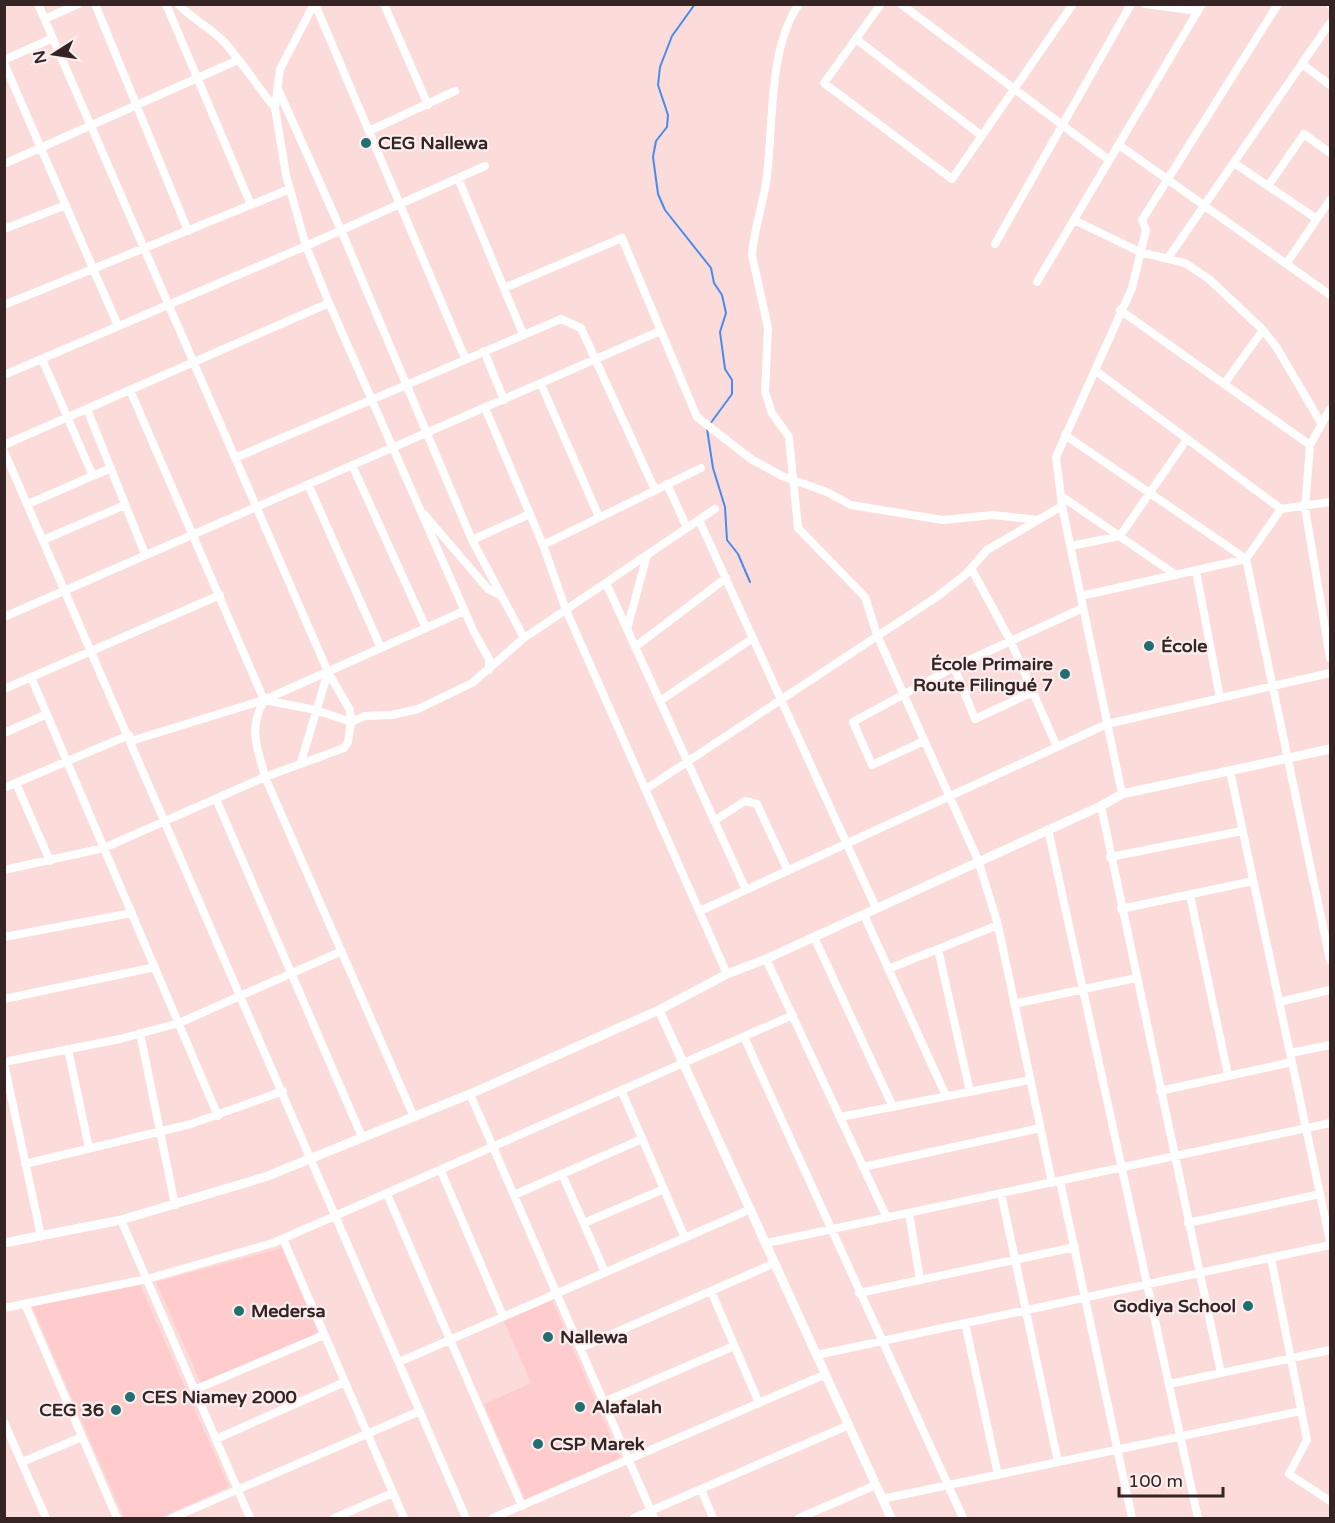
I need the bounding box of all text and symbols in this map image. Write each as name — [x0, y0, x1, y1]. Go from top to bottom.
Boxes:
north arrow — [24, 24, 84, 84]
text: N — [29, 49, 51, 65]
place label: CEG Nallewa — [378, 132, 488, 154]
marker: CEG Nallewa — [359, 136, 373, 150]
place label: École — [1161, 635, 1207, 657]
marker: École — [1142, 639, 1156, 653]
place label: École Primaire Route Filingué 7 — [913, 653, 1053, 696]
marker: École Primaire Route Filingué 7 — [1058, 667, 1072, 681]
place label: Godiya School — [1113, 1295, 1236, 1317]
marker: Godiya School — [1241, 1299, 1255, 1313]
place label: Medersa — [251, 1300, 326, 1322]
marker: Medersa — [232, 1304, 246, 1318]
place label: Nallewa — [560, 1326, 628, 1348]
marker: Nallewa — [541, 1330, 555, 1344]
place label: CES Niamey 2000 — [142, 1386, 297, 1408]
marker: CES Niamey 2000 — [123, 1390, 137, 1404]
place label: Alafalah — [592, 1396, 662, 1418]
place label: CEG 36 — [39, 1399, 104, 1421]
marker: Alafalah — [573, 1400, 587, 1414]
marker: CEG 36 — [109, 1403, 123, 1417]
place label: CSP Marek — [550, 1433, 645, 1455]
marker: CSP Marek — [531, 1437, 545, 1451]
scale bar — [1119, 1460, 1222, 1498]
text: 100 m — [1128, 1470, 1183, 1492]

